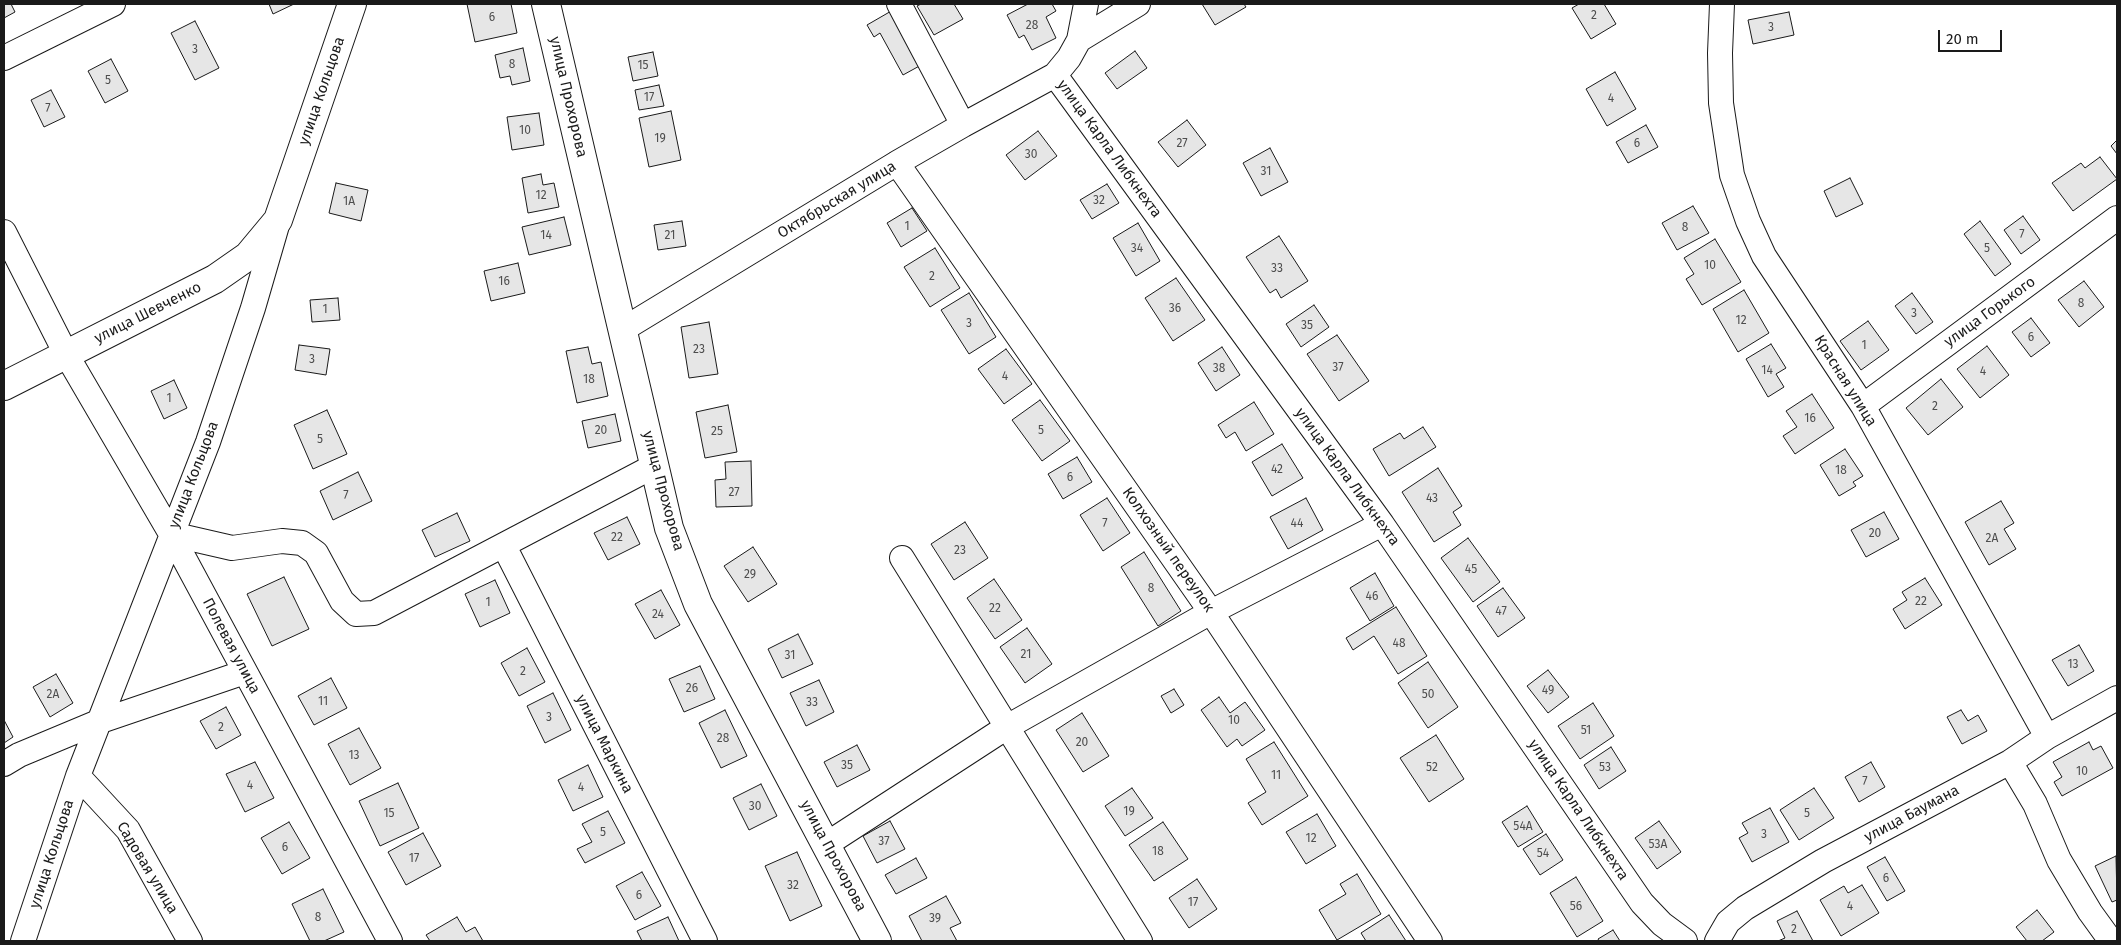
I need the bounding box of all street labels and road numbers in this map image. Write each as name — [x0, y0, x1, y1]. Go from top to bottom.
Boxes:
street label: улица Кольцова — [295, 35, 349, 147]
street label: улица Прохорова — [545, 35, 591, 159]
street label: улица Карла Либкнехта — [1053, 77, 1165, 221]
street label: Октябрьская улица — [774, 157, 900, 243]
street label: улица Горького — [1941, 273, 2039, 351]
street label: улица Шевченко — [91, 278, 205, 348]
street label: Красная улица — [1810, 332, 1880, 430]
street label: улица Карла Либкнехта — [1291, 405, 1403, 549]
street label: улица Кольцова — [165, 419, 223, 531]
street label: улица Прохорова — [638, 429, 688, 553]
street label: Колхозный переулок — [1118, 484, 1218, 616]
street label: Полевая улица — [198, 595, 264, 697]
street label: улица Маркина — [571, 692, 637, 796]
street label: улица Карла Либкнехта — [1524, 736, 1632, 884]
street label: улица Баумана — [1861, 781, 1963, 847]
street label: улица Кольцова — [26, 797, 78, 911]
street label: улица Прохорова — [796, 797, 870, 915]
street label: Садовая улица — [113, 819, 181, 917]

